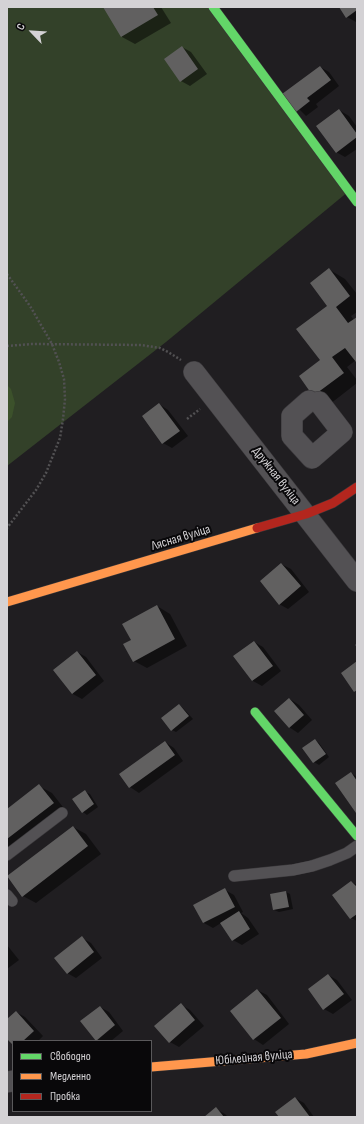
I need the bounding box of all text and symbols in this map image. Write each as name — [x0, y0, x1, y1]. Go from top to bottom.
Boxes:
north arrow — [12, 12, 52, 52]
text: С — [14, 21, 28, 32]
street label: Дружная вуліца — [249, 444, 303, 508]
street label: Лясная вуліца — [150, 522, 212, 554]
legend — [12, 1040, 152, 1112]
street label: Юбілейная вуліца — [215, 1047, 293, 1069]
text: Свободно — [50, 1049, 91, 1064]
text: Медленно — [50, 1069, 91, 1084]
text: Пробка — [50, 1089, 80, 1104]

